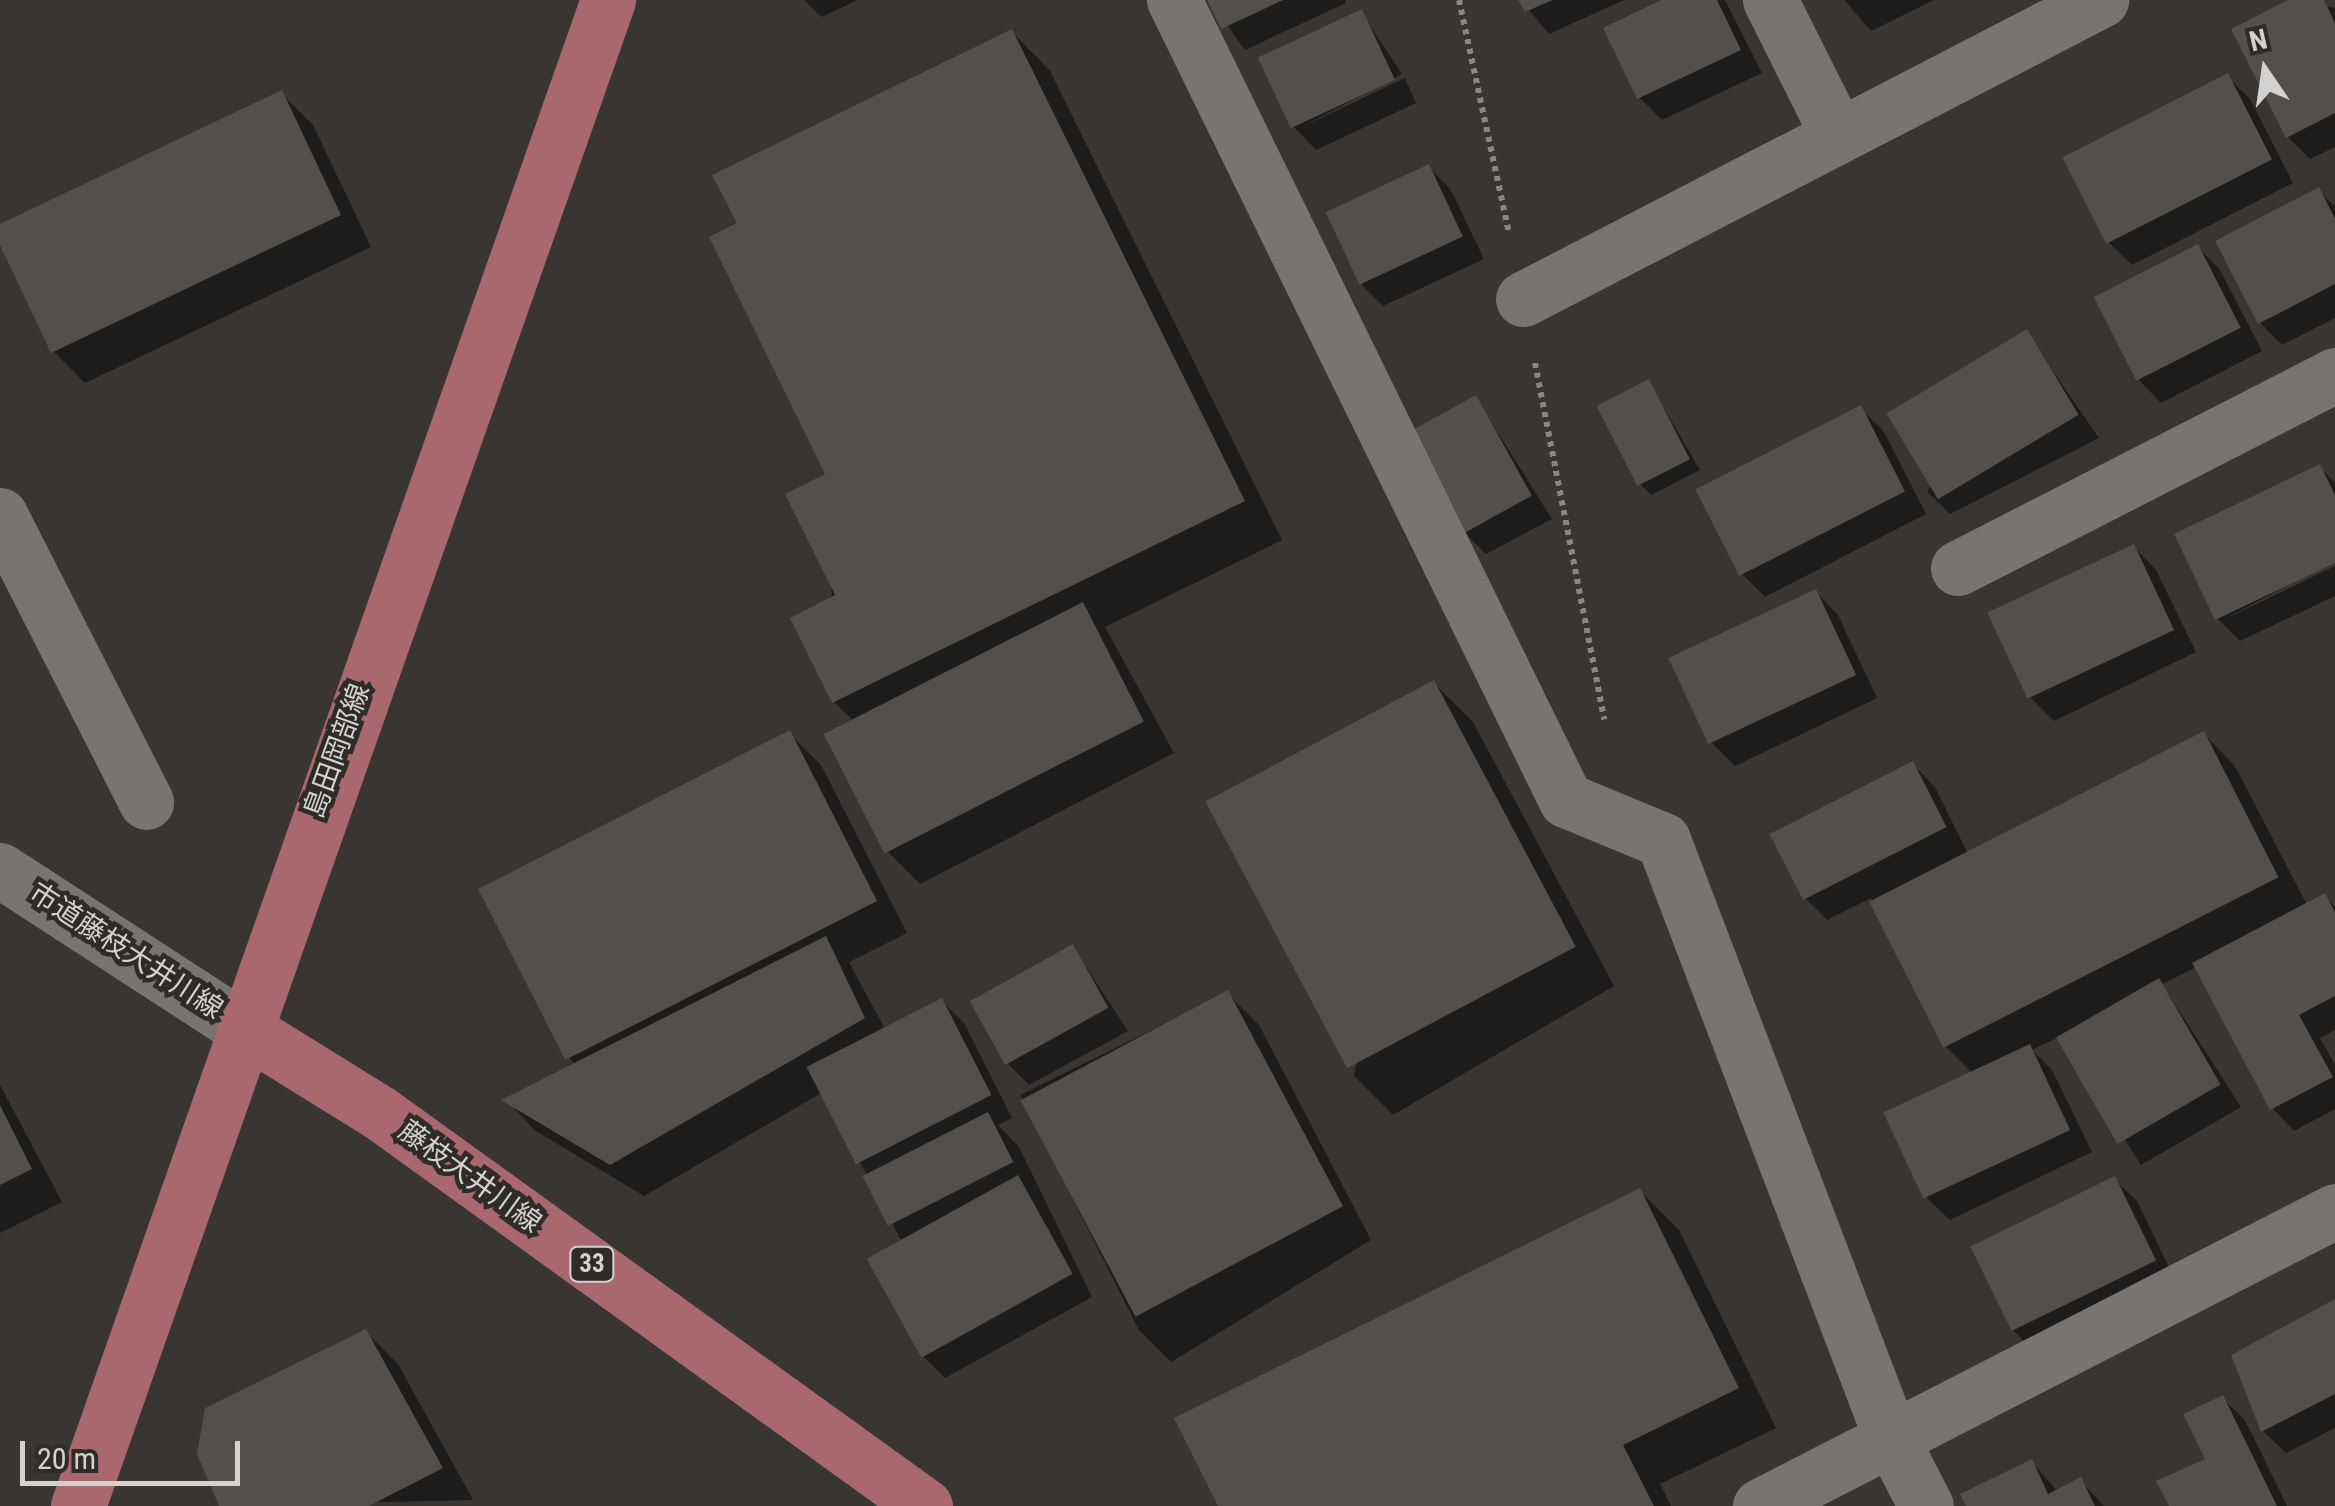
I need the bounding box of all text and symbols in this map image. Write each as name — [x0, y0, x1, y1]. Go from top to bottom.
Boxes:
north arrow — [2215, 20, 2315, 120]
text: N — [2246, 22, 2270, 58]
street label: 島田岡部線 — [297, 679, 377, 823]
street label: 市道藤枝大井川線 — [23, 876, 229, 1026]
street label: 藤枝大井川線 — [392, 1114, 548, 1240]
road number: 33 — [567, 1244, 617, 1284]
scale bar — [25, 1421, 245, 1483]
text: 20 m — [37, 1441, 96, 1476]

